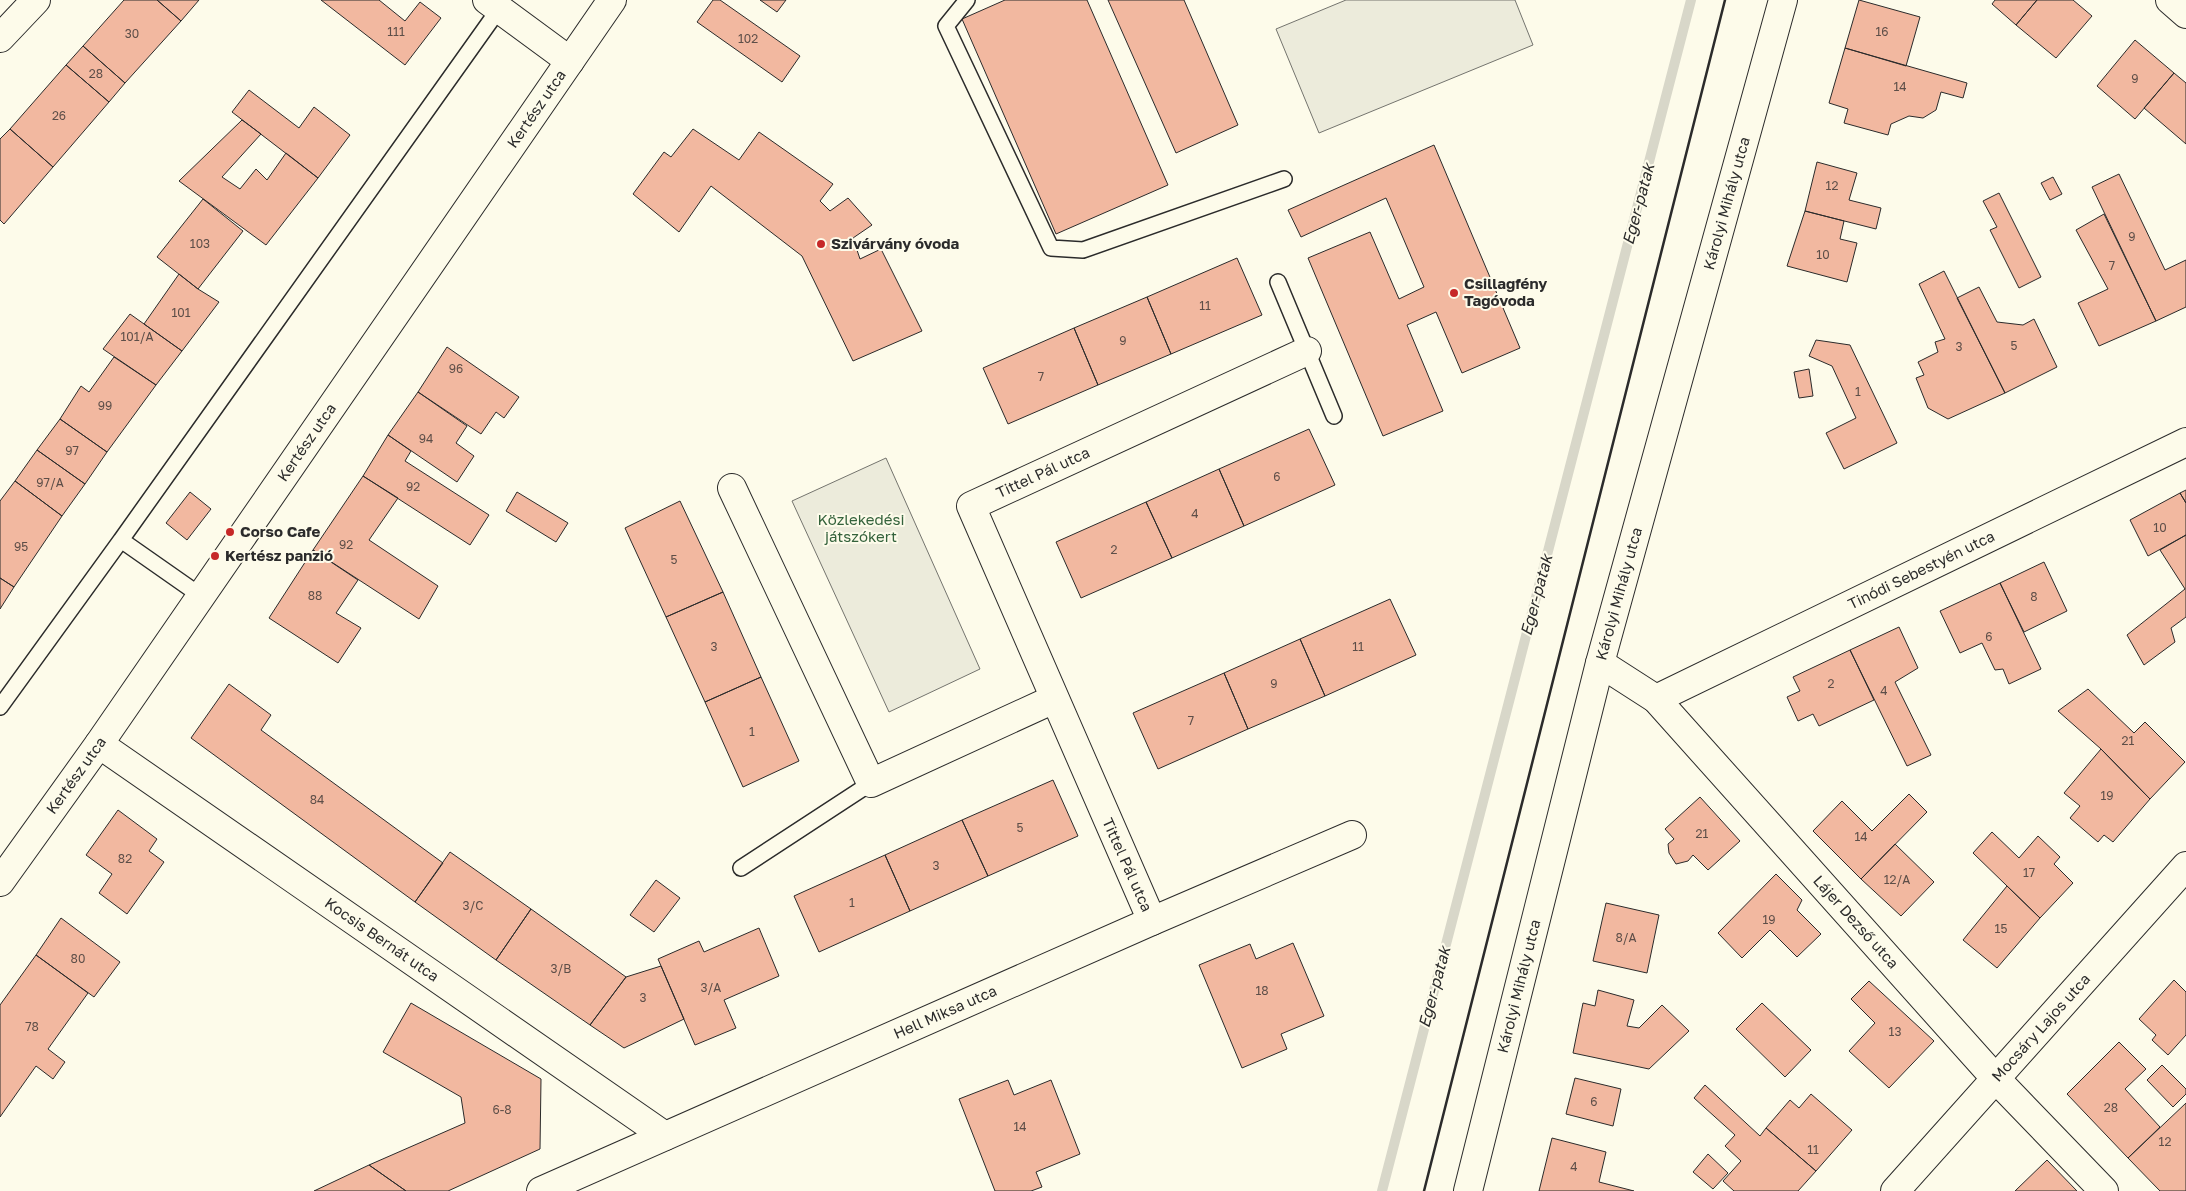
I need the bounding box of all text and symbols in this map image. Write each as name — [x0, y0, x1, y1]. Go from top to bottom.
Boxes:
house number: 111 — [387, 24, 405, 39]
house number: 16 — [1875, 24, 1889, 39]
house number: 30 — [125, 26, 139, 41]
house number: 102 — [738, 31, 758, 46]
house number: 28 — [89, 66, 103, 81]
street label: Kertész utca — [503, 66, 569, 151]
house number: 9 — [2131, 71, 2139, 86]
house number: 14 — [1893, 79, 1907, 94]
house number: 26 — [52, 108, 66, 123]
street label: Károlyi Mihály utca — [1699, 135, 1753, 272]
water label: Eger-patak — [1618, 159, 1659, 247]
house number: 12 — [1826, 178, 1838, 193]
house number: 9 — [2128, 229, 2136, 244]
place label: Szivárvány óvoda — [831, 234, 960, 252]
house number: 103 — [190, 236, 210, 251]
marker: Szivárvány óvoda — [815, 238, 827, 250]
house number: 10 — [1816, 247, 1830, 262]
house number: 7 — [2109, 258, 2115, 273]
place label: Csillagfény Tagóvoda — [1464, 274, 1547, 309]
marker: Csillagfény Tagóvoda — [1448, 287, 1460, 299]
house number: 11 — [1199, 298, 1211, 313]
house number: 101 — [171, 305, 191, 320]
house number: 101/A — [121, 329, 153, 344]
house number: 9 — [1119, 333, 1127, 348]
house number: 5 — [2011, 338, 2018, 353]
house number: 3 — [1955, 339, 1963, 354]
house number: 96 — [449, 361, 463, 376]
house number: 7 — [1038, 369, 1044, 384]
house number: 1 — [1855, 384, 1861, 399]
house number: 99 — [98, 398, 112, 413]
street label: Kertész utca — [273, 400, 339, 484]
house number: 94 — [419, 431, 433, 446]
house number: 97 — [65, 443, 79, 458]
street label: Tittel Pál utca — [993, 443, 1092, 501]
house number: 6 — [1273, 469, 1281, 484]
house number: 97/A — [36, 475, 64, 490]
house number: 92 — [406, 479, 420, 494]
house number: 4 — [1191, 506, 1199, 521]
park label: Közlekedési játszókert — [818, 510, 904, 545]
house number: 10 — [2153, 520, 2167, 535]
place label: Corso Cafe — [240, 522, 320, 540]
street label: Károlyi Mihály utca — [1591, 525, 1645, 662]
marker: Corso Cafe — [224, 526, 236, 538]
street label: Tinódi Sebestyén utca — [1845, 526, 1997, 613]
house number: 92 — [339, 537, 353, 552]
house number: 95 — [14, 539, 28, 554]
house number: 2 — [1111, 542, 1118, 557]
place label: Kertész panzió — [225, 546, 333, 564]
marker: Kertész panzió — [209, 550, 221, 562]
water label: Eger-patak — [1516, 550, 1557, 638]
house number: 5 — [671, 552, 678, 567]
house number: 88 — [308, 588, 322, 603]
house number: 8 — [2030, 589, 2038, 604]
house number: 6 — [1985, 629, 1993, 644]
house number: 3 — [710, 639, 718, 654]
house number: 11 — [1352, 639, 1364, 654]
house number: 9 — [1270, 676, 1278, 691]
house number: 2 — [1828, 676, 1835, 691]
house number: 4 — [1880, 683, 1888, 698]
house number: 7 — [1188, 713, 1194, 728]
house number: 1 — [749, 724, 755, 739]
street label: Kertész utca — [42, 733, 109, 817]
house number: 21 — [2122, 733, 2135, 748]
house number: 19 — [2100, 788, 2114, 803]
house number: 84 — [310, 792, 324, 807]
street label: Tittel Pál utca — [1099, 815, 1157, 914]
house number: 5 — [1017, 820, 1024, 835]
house number: 21 — [1696, 826, 1709, 841]
house number: 14 — [1854, 829, 1868, 844]
house number: 82 — [118, 851, 132, 866]
house number: 3 — [932, 858, 940, 873]
house number: 17 — [2023, 865, 2035, 880]
street label: Lájer Dezső utca — [1810, 871, 1903, 972]
house number: 12/A — [1884, 872, 1910, 887]
street label: Kocsis Bernát utca — [322, 893, 443, 985]
house number: 1 — [849, 895, 855, 910]
house number: 3/C — [463, 898, 483, 913]
house number: 19 — [1762, 912, 1776, 927]
street label: Károlyi Mihály utca — [1493, 917, 1544, 1055]
house number: 15 — [1995, 921, 2007, 936]
house number: 8/A — [1615, 930, 1637, 945]
water label: Eger-patak — [1414, 942, 1455, 1030]
house number: 80 — [71, 951, 85, 966]
house number: 3/B — [551, 961, 571, 976]
street label: Mocsáry Lajos utca — [1987, 969, 2093, 1085]
house number: 3/A — [701, 980, 721, 995]
street label: Hell Miksa utca — [891, 981, 999, 1042]
house number: 18 — [1255, 983, 1269, 998]
house number: 3 — [639, 990, 647, 1005]
house number: 78 — [25, 1019, 39, 1034]
house number: 13 — [1889, 1024, 1901, 1039]
house number: 6 — [1590, 1094, 1598, 1109]
house number: 28 — [2104, 1100, 2118, 1115]
house number: 6-8 — [492, 1102, 512, 1117]
house number: 14 — [1013, 1119, 1027, 1134]
house number: 12 — [2159, 1134, 2171, 1149]
house number: 11 — [1807, 1142, 1819, 1157]
house number: 4 — [1570, 1159, 1578, 1174]

